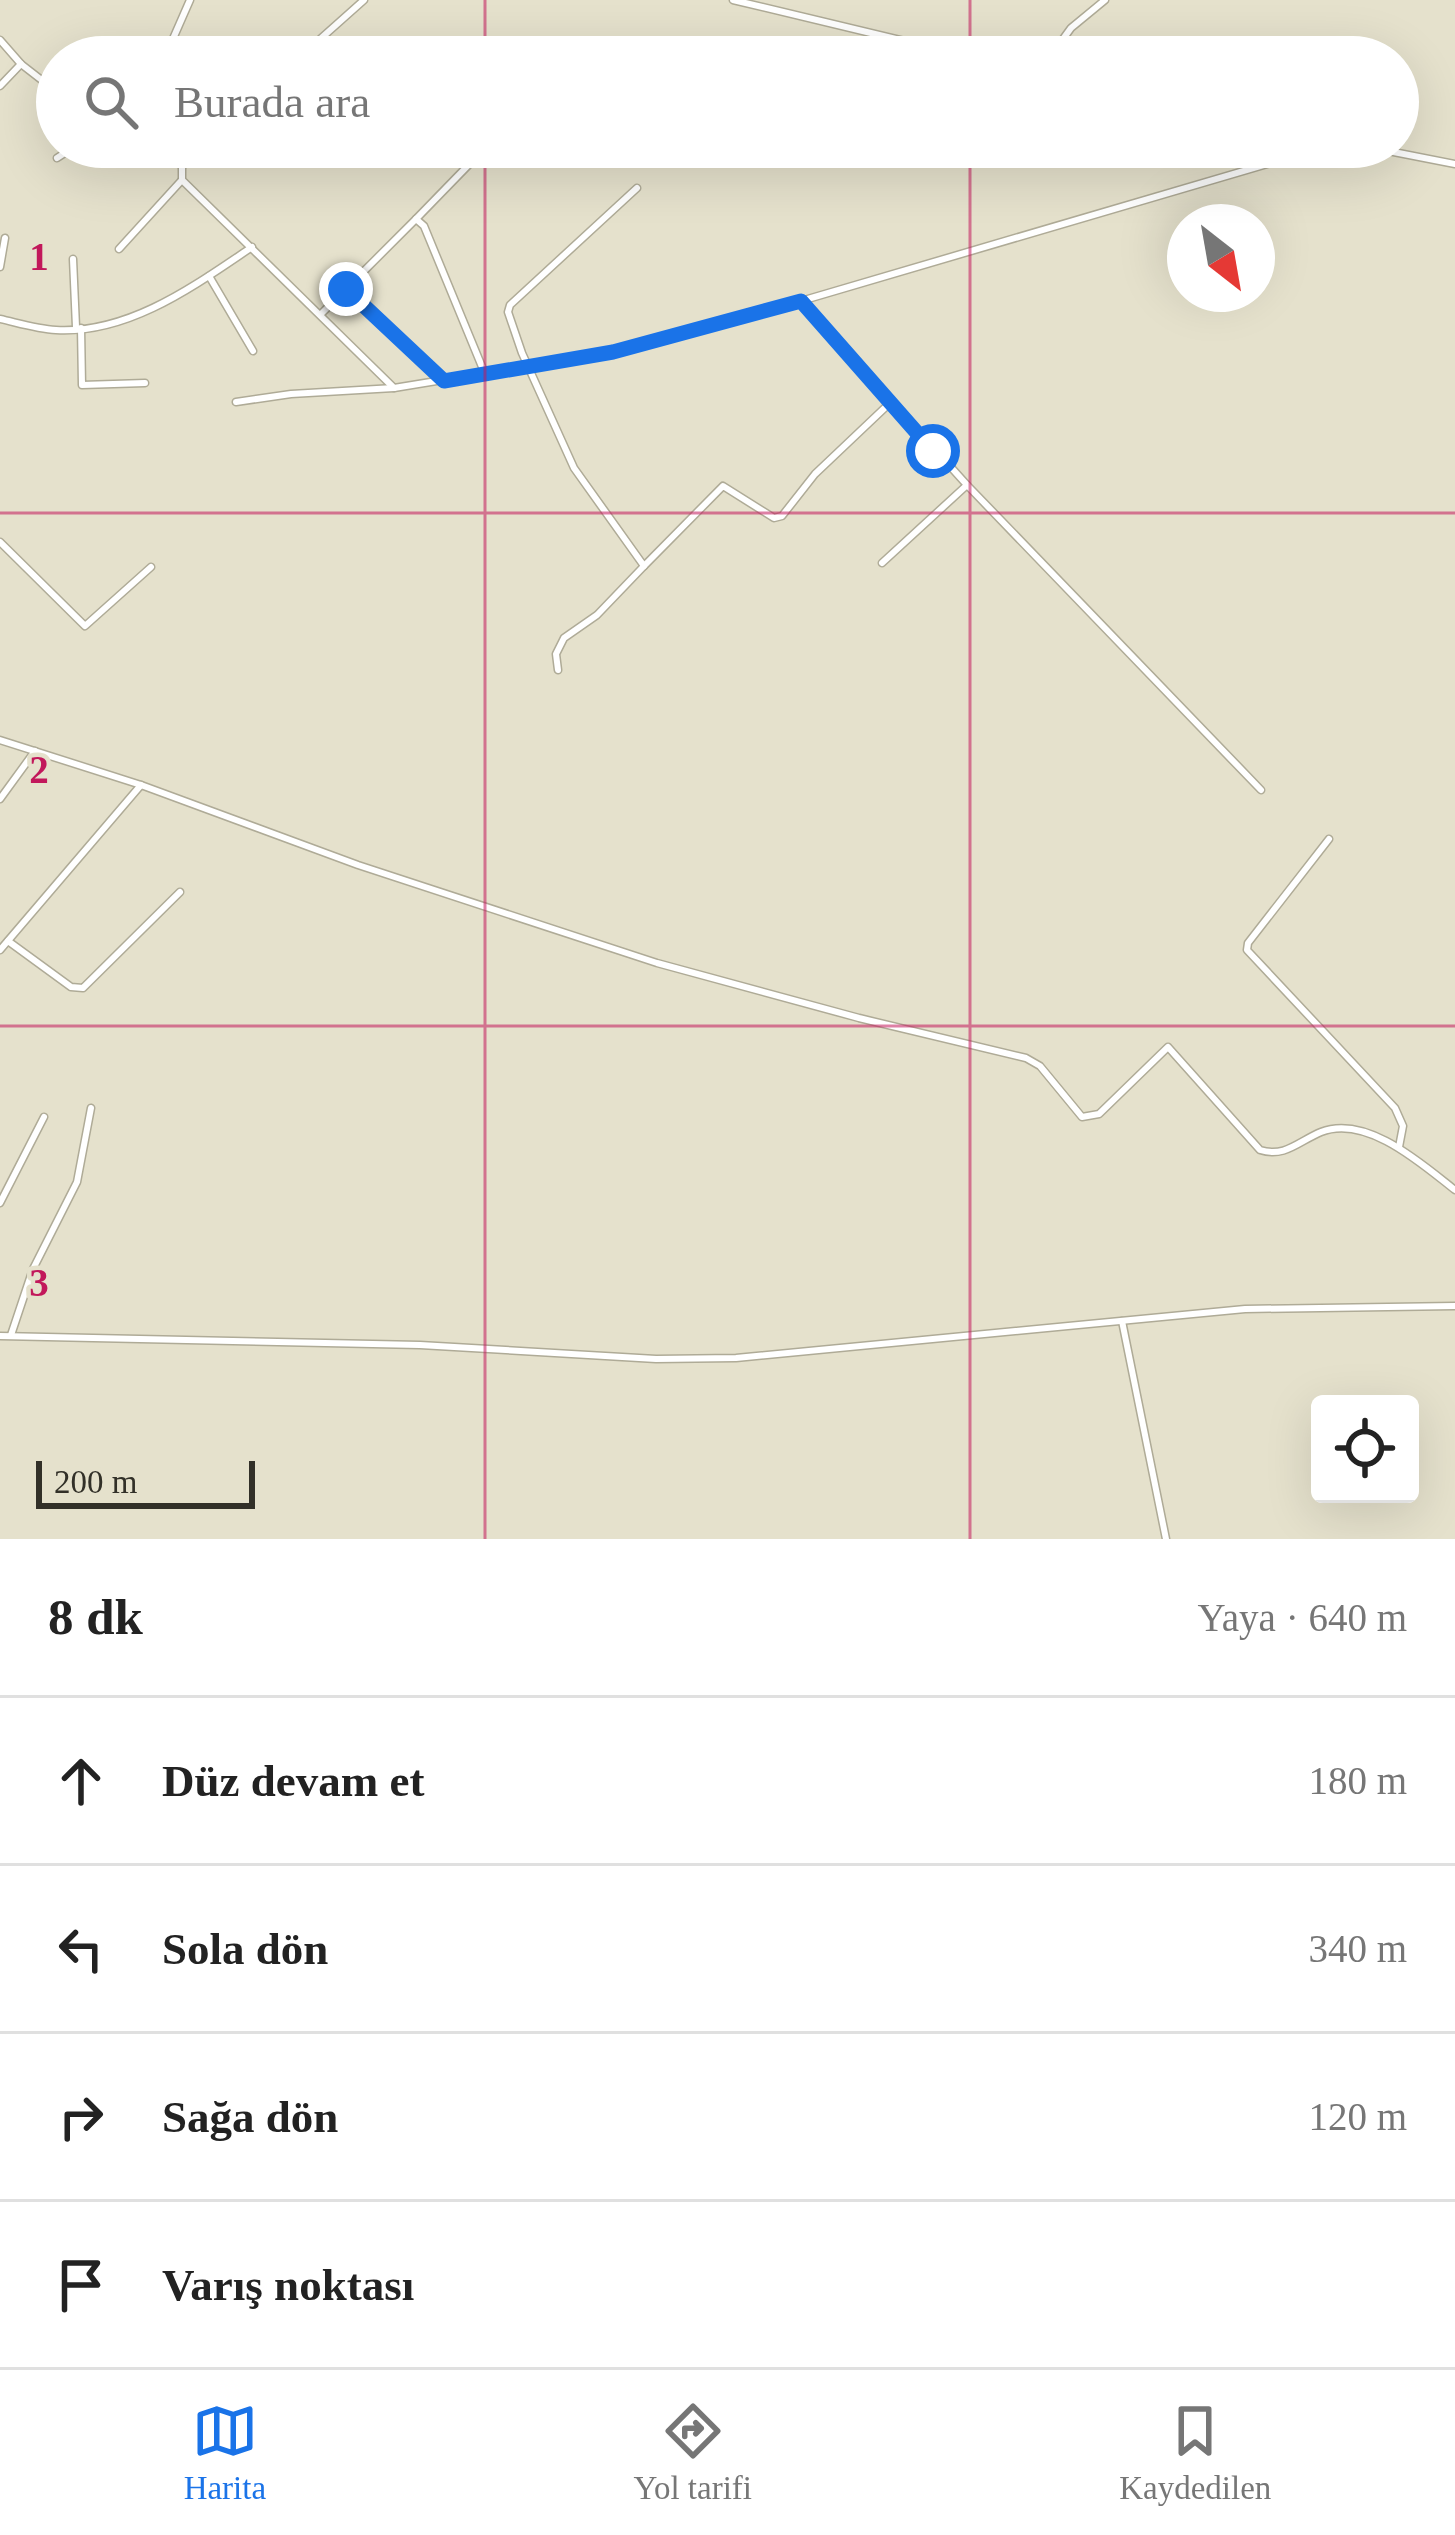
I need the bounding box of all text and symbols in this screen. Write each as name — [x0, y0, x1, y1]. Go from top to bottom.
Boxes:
search box — [36, 36, 1419, 168]
icon: search — [78, 69, 144, 135]
text: Burada ara — [174, 77, 370, 127]
north arrow — [1167, 204, 1275, 312]
text: 1 — [29, 235, 49, 278]
route end — [319, 262, 373, 316]
route start — [906, 424, 960, 478]
text: 2 — [29, 748, 49, 791]
text: 3 — [29, 1261, 49, 1304]
map controls — [1311, 1395, 1419, 1503]
button: locate — [1311, 1395, 1419, 1503]
scale bar — [36, 1455, 255, 1508]
text: 200 m — [54, 1464, 137, 1500]
text: 8 dk — [48, 1589, 143, 1645]
text: Yaya · 640 m — [1198, 1596, 1407, 1639]
icon: ahead — [48, 1748, 114, 1814]
text: Düz devam et — [162, 1756, 424, 1806]
text: 180 m — [1308, 1759, 1407, 1802]
icon: left — [48, 1916, 114, 1982]
text: Sola dön — [162, 1924, 328, 1974]
text: 340 m — [1308, 1927, 1407, 1970]
icon: right — [48, 2084, 114, 2150]
text: Sağa dön — [162, 2092, 338, 2142]
text: 120 m — [1308, 2095, 1407, 2138]
icon: arrive — [48, 2252, 114, 2318]
text: Varış noktası — [162, 2260, 414, 2310]
tab: Harita — [184, 2398, 266, 2507]
tab: Yol tarifi — [633, 2398, 752, 2507]
tab: Kaydedilen — [1119, 2398, 1271, 2507]

